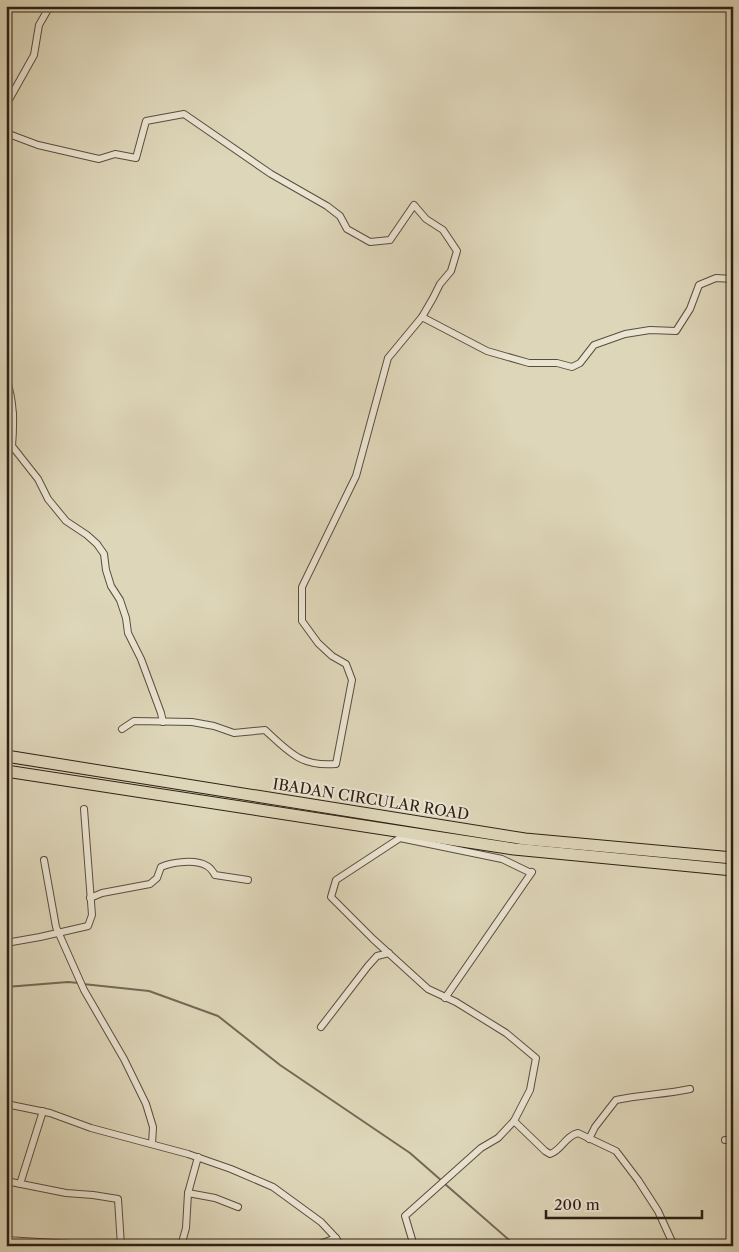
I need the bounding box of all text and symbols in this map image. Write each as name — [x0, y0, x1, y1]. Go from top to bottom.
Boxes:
street label: IBADAN CIRCULAR ROAD — [271, 774, 471, 824]
scale bar — [546, 1187, 703, 1219]
text: 200 m — [554, 1195, 600, 1214]

